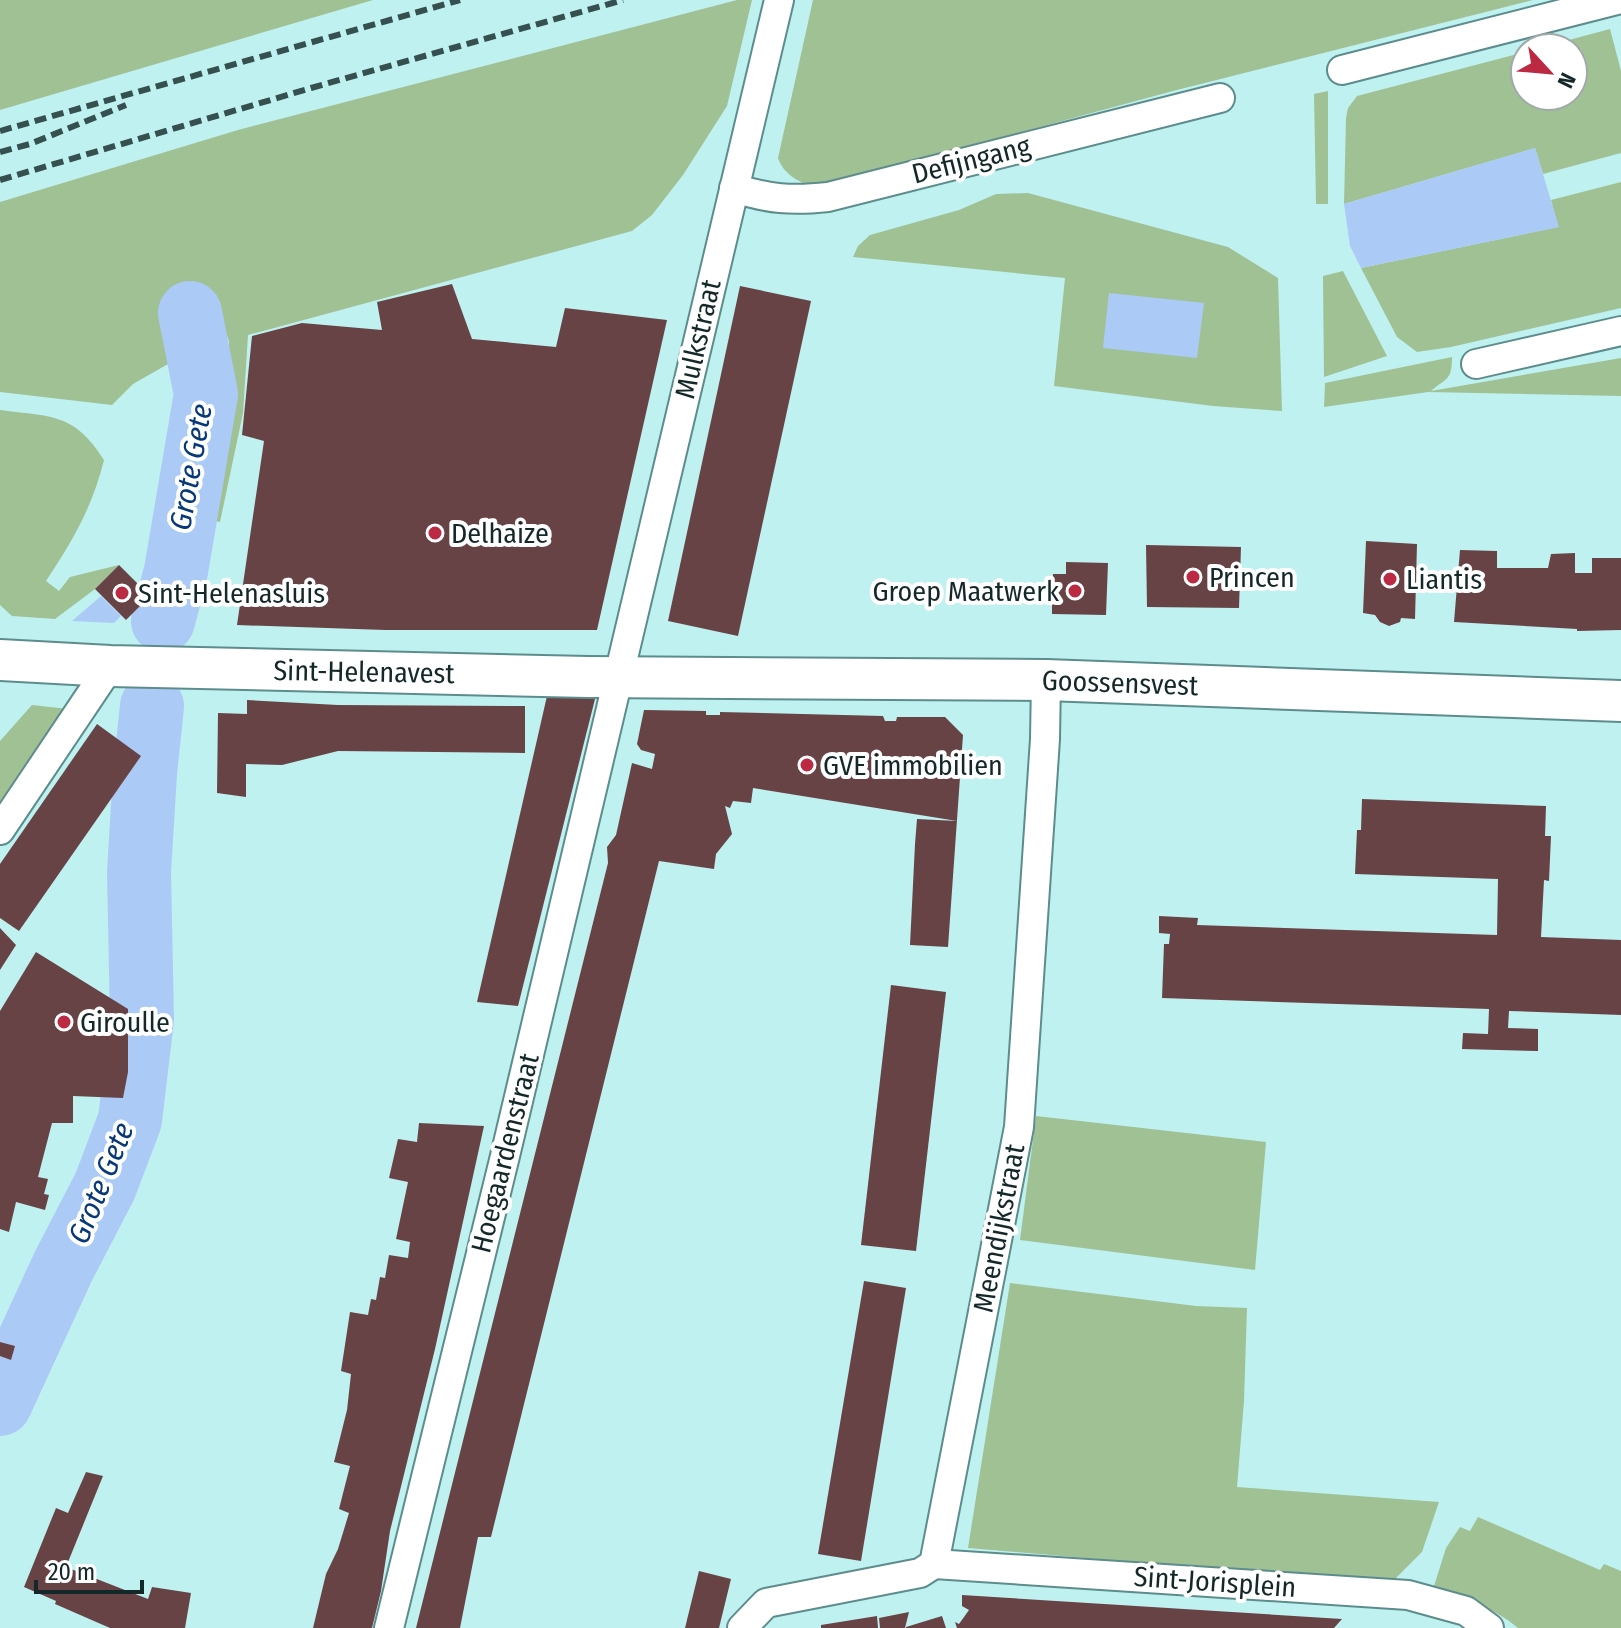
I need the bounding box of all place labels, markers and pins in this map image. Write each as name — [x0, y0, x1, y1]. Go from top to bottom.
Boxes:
place label: Delhaize — [451, 517, 549, 550]
marker: Delhaize — [426, 524, 444, 542]
place label: Princen — [1209, 561, 1295, 594]
place label: Liantis — [1406, 563, 1482, 596]
marker: Princen — [1184, 568, 1202, 586]
marker: Liantis — [1381, 570, 1399, 588]
place label: Groep Maatwerk — [873, 575, 1060, 608]
place label: Sint-Helenasluis — [138, 577, 325, 610]
marker: Groep Maatwerk — [1066, 582, 1084, 600]
marker: Sint-Helenasluis — [113, 584, 131, 602]
place label: GVE immobilien — [823, 749, 1003, 782]
marker: GVE immobilien — [798, 756, 816, 774]
place label: Giroulle — [80, 1006, 170, 1039]
marker: Giroulle — [55, 1013, 73, 1031]

